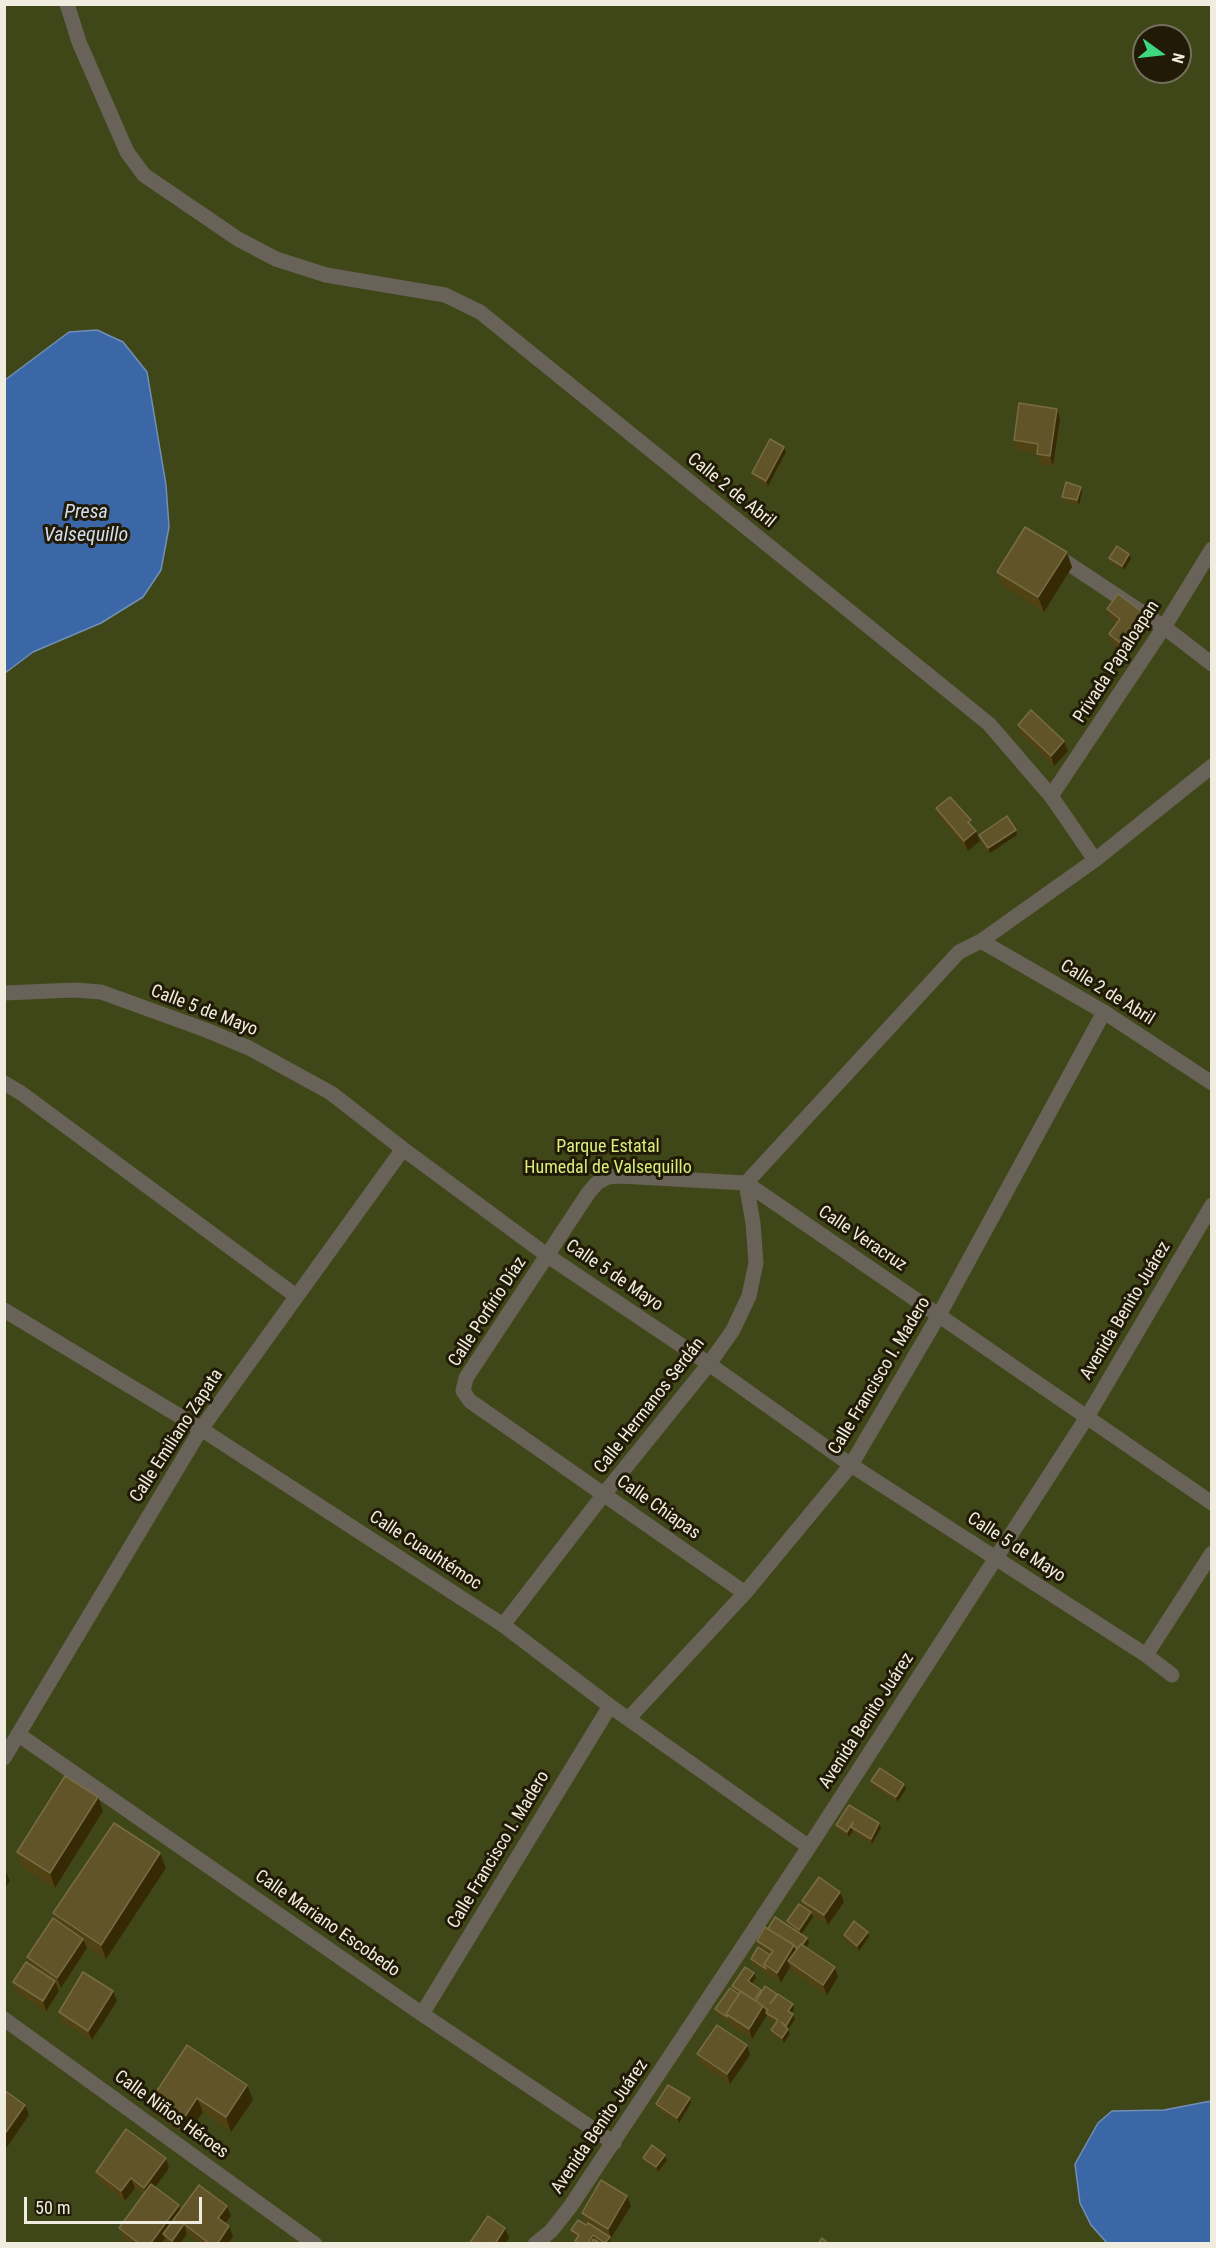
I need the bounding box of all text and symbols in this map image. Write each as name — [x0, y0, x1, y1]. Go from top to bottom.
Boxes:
north arrow — [1132, 24, 1192, 84]
text: N — [1167, 51, 1188, 65]
street label: Calle 2 de Abril — [683, 449, 779, 533]
water label: Presa Valsequillo — [44, 501, 128, 548]
street label: Privada Papaloapan — [1069, 597, 1165, 727]
street label: Calle 2 de Abril — [1056, 955, 1158, 1031]
street label: Calle 5 de Mayo — [148, 981, 260, 1041]
park label: Parque Estatal Humedal de Valsequillo — [524, 1136, 692, 1178]
street label: Calle Veracruz — [814, 1202, 910, 1276]
street label: Calle 5 de Mayo — [561, 1236, 667, 1316]
street label: Avenida Benito Juárez — [1076, 1238, 1176, 1384]
street label: Calle Porfirio Díaz — [444, 1253, 532, 1371]
street label: Calle Francisco I. Madero — [824, 1293, 936, 1459]
street label: Calle Hermanos Serdán — [590, 1334, 710, 1478]
street label: Calle Emiliano Zapata — [126, 1365, 228, 1507]
street label: Calle Chiapas — [612, 1471, 704, 1545]
street label: Calle Cuauhtémoc — [365, 1507, 485, 1595]
street label: Calle 5 de Mayo — [963, 1508, 1069, 1588]
street label: Avenida Benito Juárez — [815, 1649, 919, 1793]
street label: Calle Francisco I. Madero — [443, 1767, 555, 1933]
street label: Calle Mariano Escobedo — [250, 1866, 404, 1982]
street label: Avenida Benito Juárez — [547, 2056, 653, 2198]
street label: Calle Niños Héroes — [110, 2066, 232, 2164]
scale bar — [27, 2185, 206, 2223]
text: 50 m — [35, 2197, 70, 2218]

